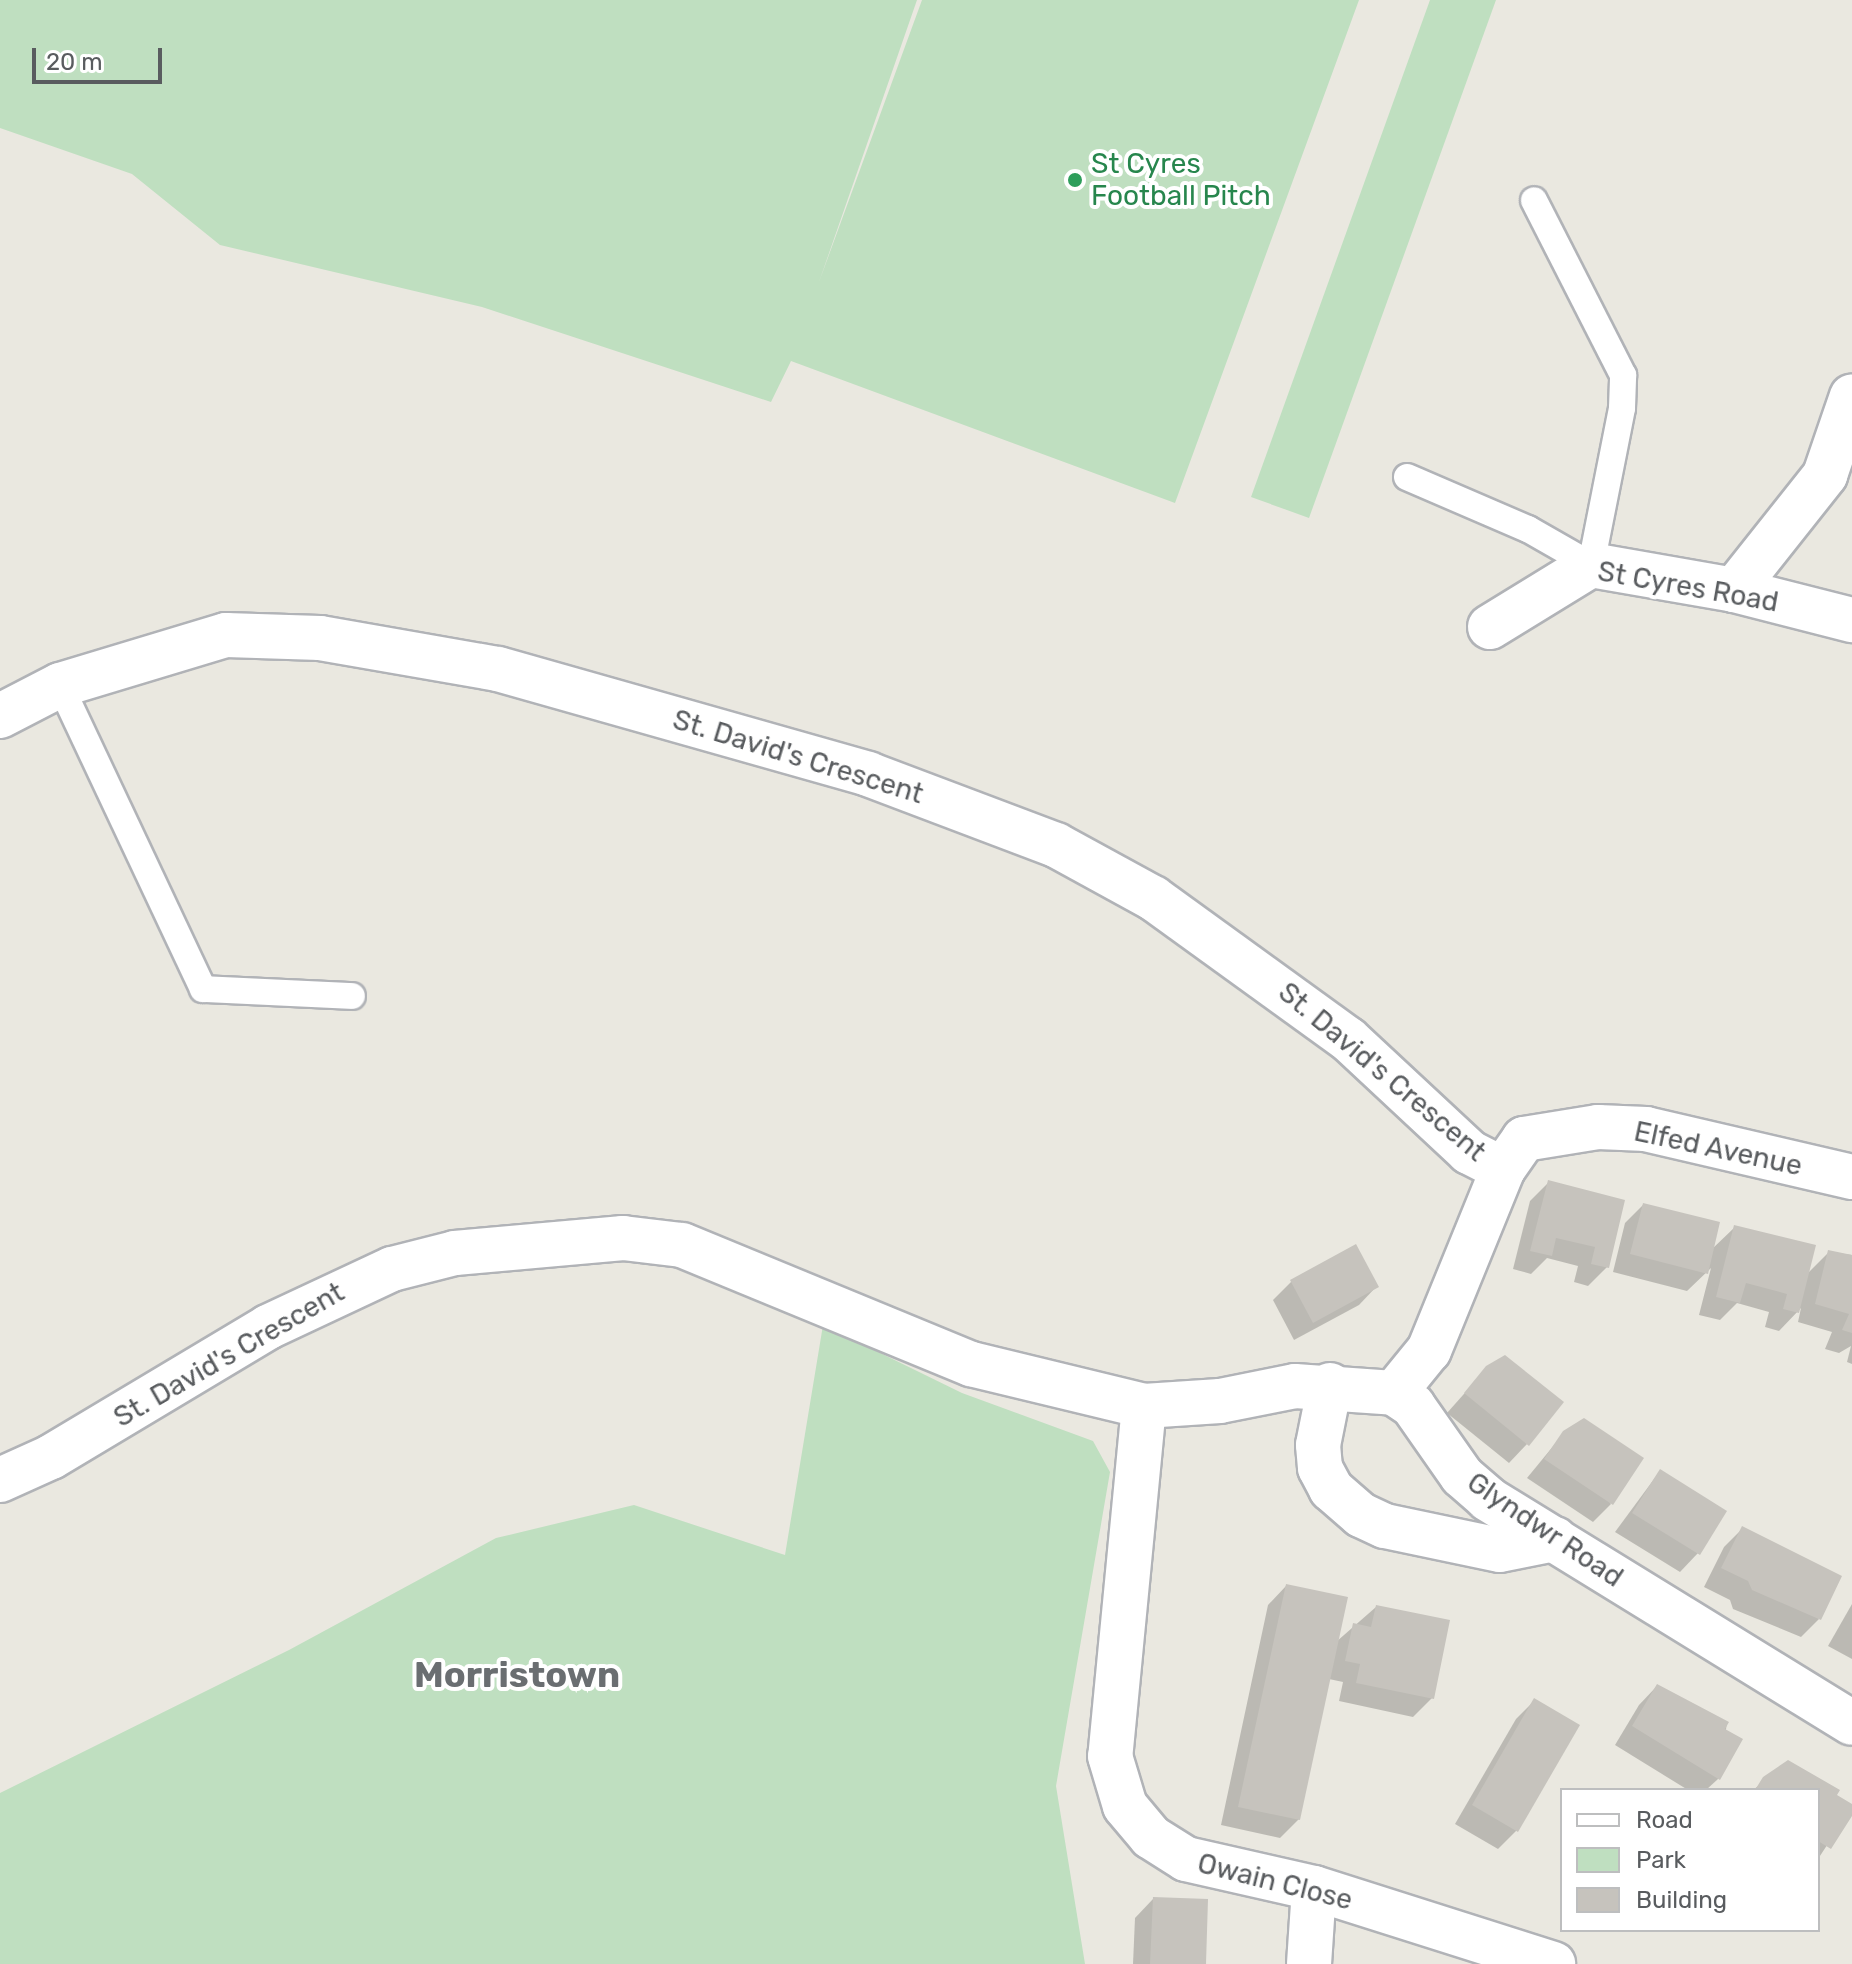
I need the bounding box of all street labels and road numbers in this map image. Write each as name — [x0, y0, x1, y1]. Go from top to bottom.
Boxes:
street label: St Cyres Road — [1595, 555, 1781, 619]
street label: St. David's Crescent — [669, 703, 927, 811]
street label: St. David's Crescent — [1272, 976, 1492, 1168]
street label: Elfed Avenue — [1631, 1115, 1805, 1183]
street label: St. David's Crescent — [108, 1275, 350, 1435]
street label: Glyndwr Road — [1460, 1465, 1630, 1595]
street label: Owain Close — [1194, 1847, 1356, 1917]

